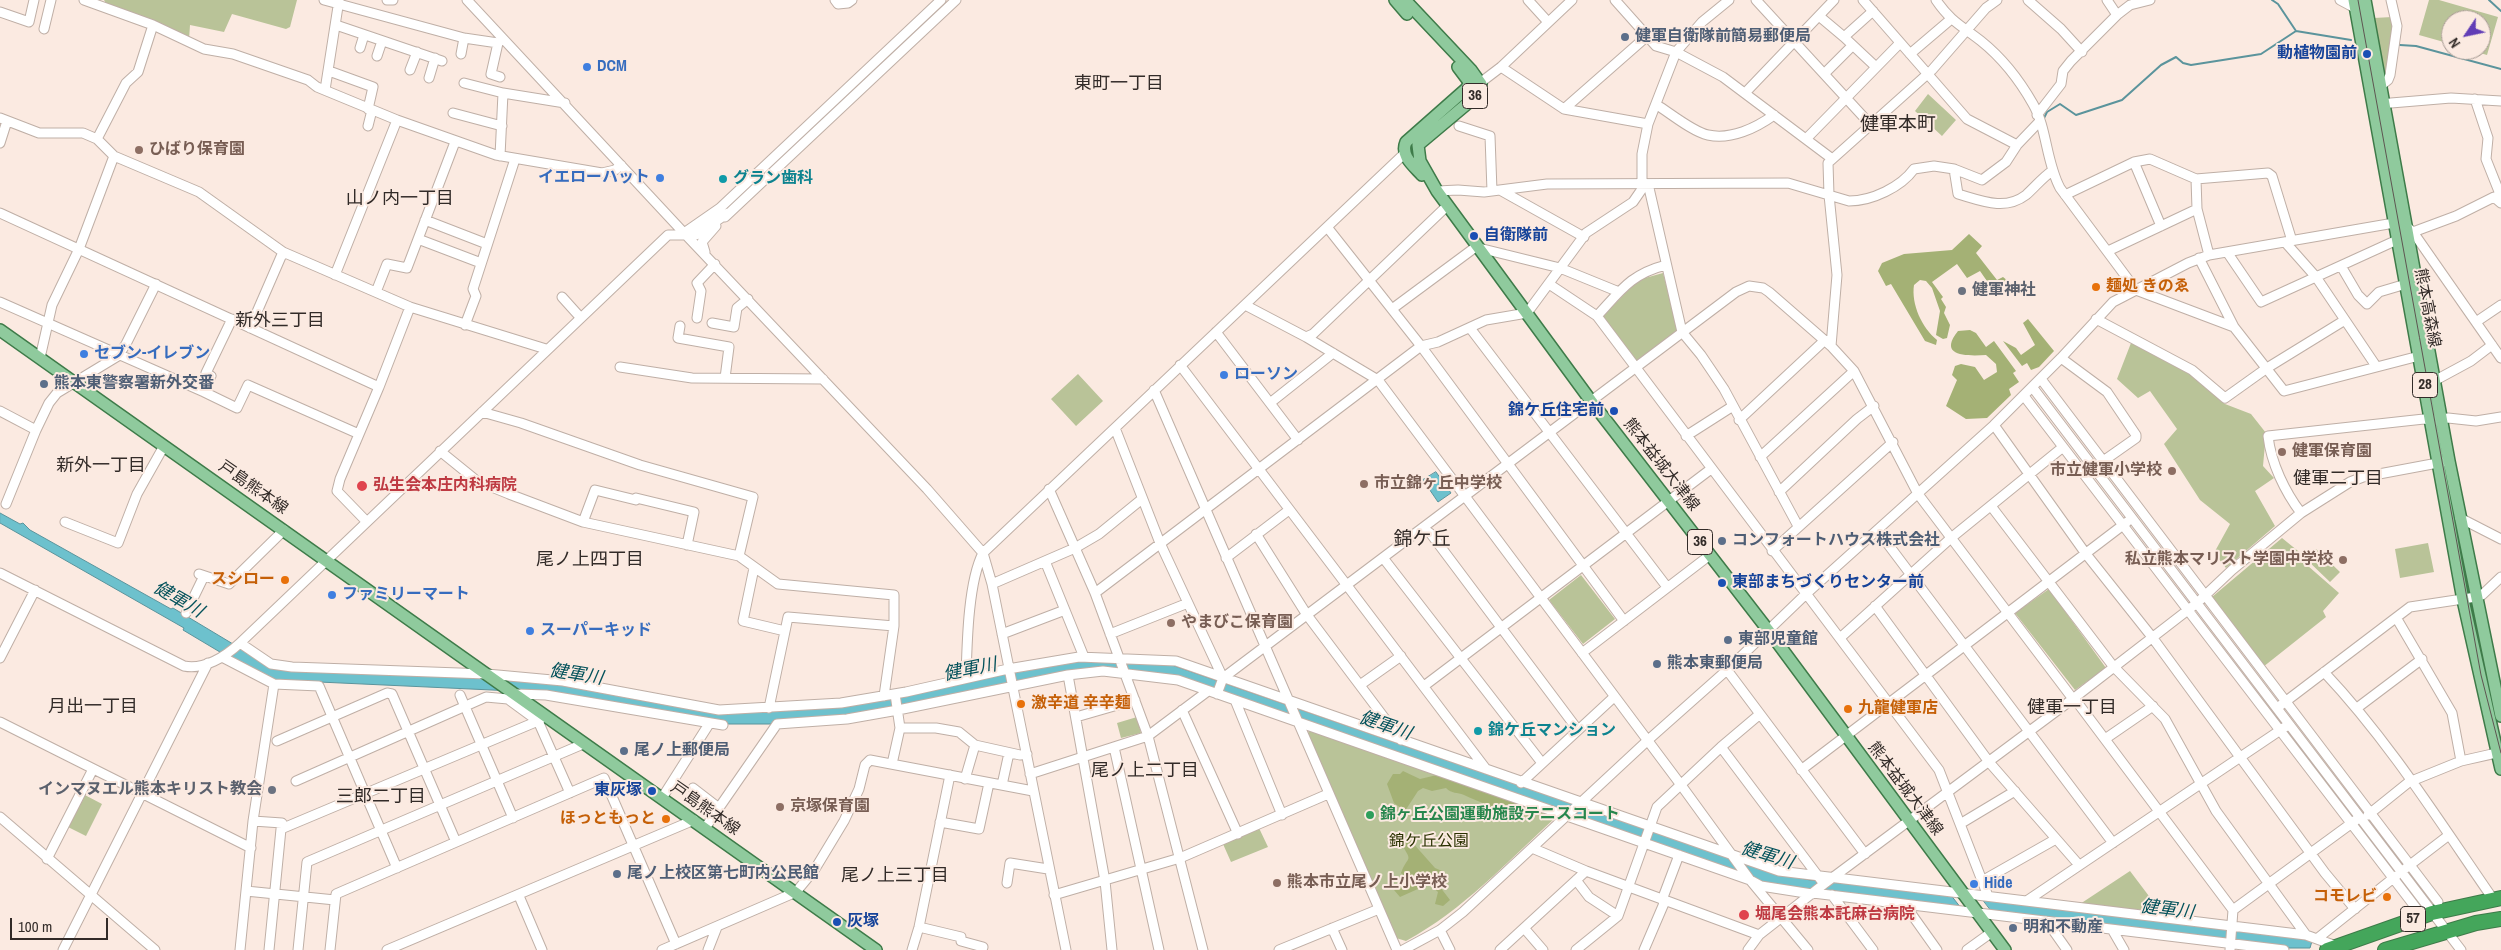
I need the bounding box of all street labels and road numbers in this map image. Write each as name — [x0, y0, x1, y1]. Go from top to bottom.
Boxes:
road number: 36 — [1462, 84, 1488, 108]
street label: 熊本高森線 — [2410, 267, 2444, 349]
road number: 28 — [2412, 372, 2438, 398]
street label: 熊本益城大津線 — [1619, 415, 1703, 515]
street label: 戸島熊本線 — [215, 457, 291, 519]
road number: 36 — [1688, 530, 1712, 554]
street label: 熊本益城大津線 — [1864, 738, 1946, 840]
street label: 戸島熊本線 — [667, 778, 743, 840]
road number: 57 — [2400, 906, 2426, 932]

